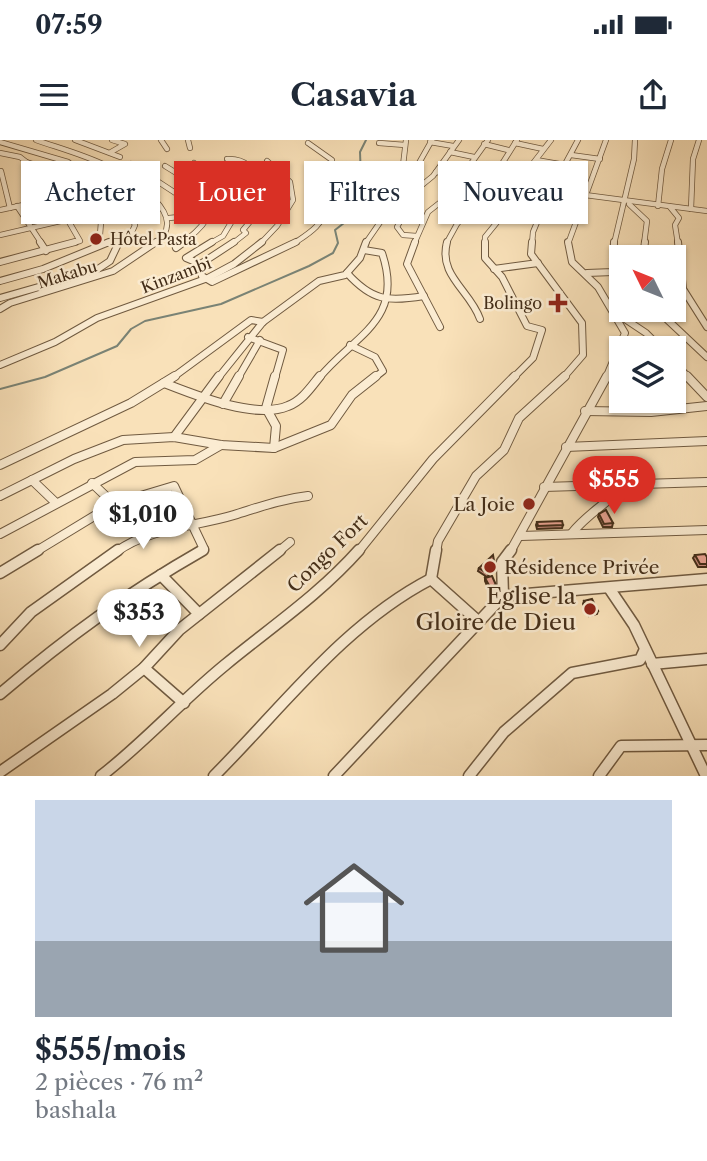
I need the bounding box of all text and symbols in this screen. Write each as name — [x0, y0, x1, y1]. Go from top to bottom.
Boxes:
text: 07:59 — [35, 9, 103, 41]
text: Casavia — [290, 75, 417, 114]
icon: menu — [35, 76, 73, 114]
icon: share — [634, 76, 672, 114]
chip: Acheter — [21, 161, 160, 224]
chip: Louer — [174, 161, 290, 224]
chip: Filtres — [304, 161, 424, 224]
chip: Nouveau — [438, 161, 588, 224]
place label: Hôtel Pasta — [110, 229, 197, 249]
marker: Hôtel Pasta — [88, 231, 104, 247]
north arrow — [609, 245, 686, 322]
map controls — [609, 245, 686, 413]
street label: Kinzambi — [138, 252, 214, 297]
street label: Makabu — [35, 255, 99, 293]
place label: Bolingo — [483, 293, 542, 313]
marker: Bolingo — [548, 293, 568, 313]
button: layers — [609, 336, 686, 413]
pin: $555 — [573, 456, 655, 516]
text: $555 — [589, 465, 639, 493]
pin: $1,010 — [86, 492, 200, 551]
place label: La Joie — [453, 493, 515, 516]
marker: La Joie — [521, 496, 537, 512]
text: $1,010 — [109, 500, 177, 528]
street label: Congo Fort — [282, 509, 372, 597]
place label: Résidence Privée — [504, 556, 659, 579]
marker: Résidence Privée — [482, 559, 498, 575]
place label: Eglise la Gloire de Dieu — [415, 582, 577, 636]
pin: $353 — [98, 589, 180, 649]
text: $353 — [113, 598, 165, 626]
marker: Eglise la Gloire de Dieu — [582, 601, 598, 617]
icon: home — [291, 845, 417, 971]
text: $555/mois — [35, 1031, 186, 1068]
text: 2 pièces · 76 m² — [35, 1068, 203, 1096]
text: bashala — [35, 1096, 117, 1124]

